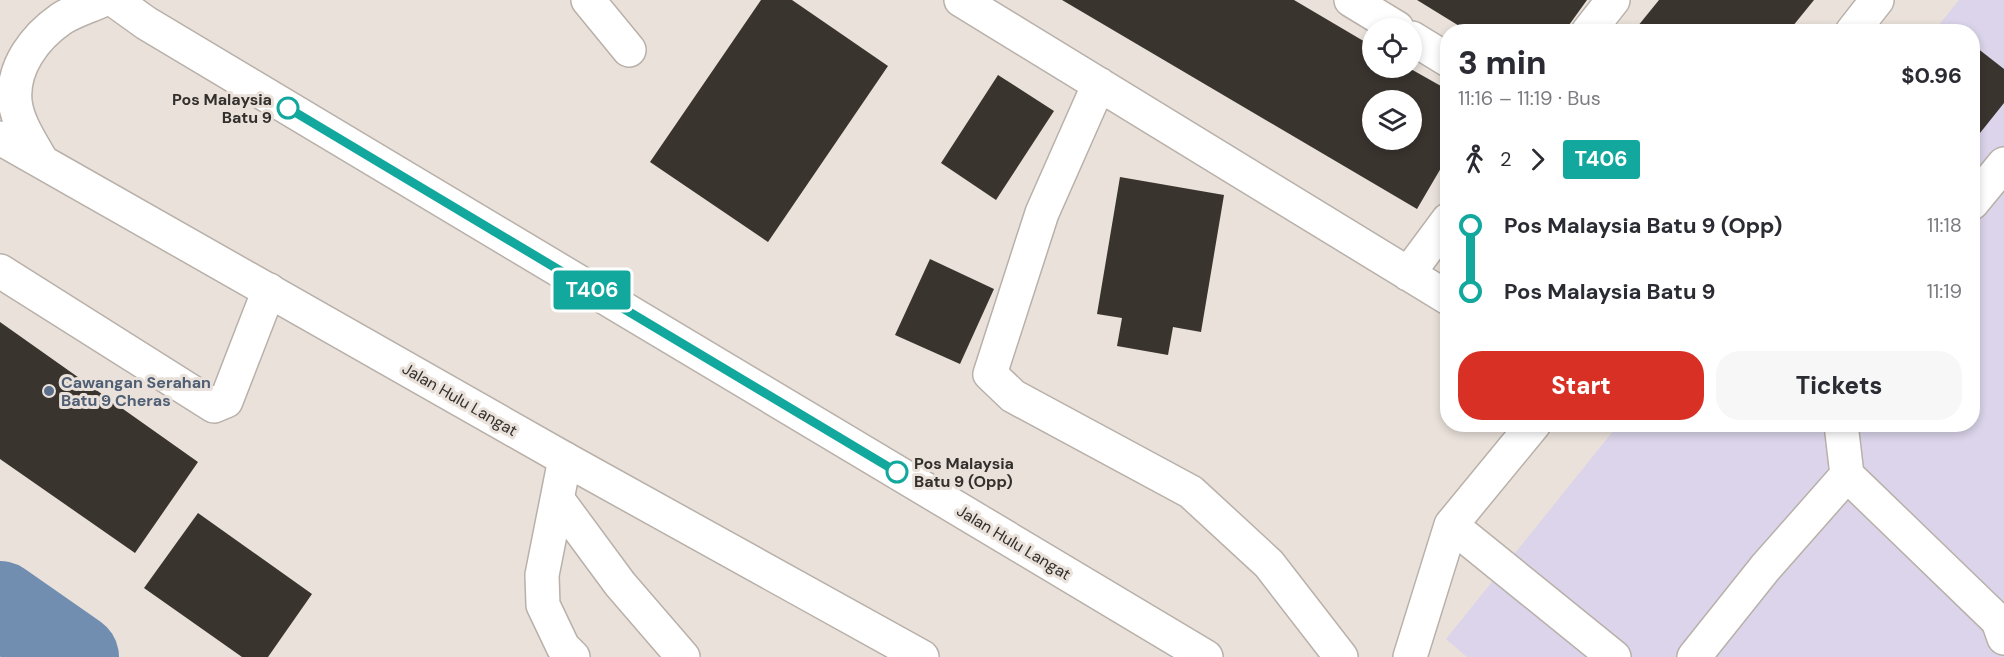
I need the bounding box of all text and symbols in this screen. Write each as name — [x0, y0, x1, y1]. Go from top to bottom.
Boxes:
map controls — [1362, 18, 1422, 150]
button: locate — [1362, 18, 1422, 78]
text: 3 min — [1458, 41, 1546, 84]
text: $0.96 — [1901, 61, 1962, 90]
text: 11:16 – 11:19 · Bus — [1458, 85, 1601, 111]
place label: Pos Malaysia Batu 9 — [172, 89, 272, 128]
button: layers — [1362, 90, 1422, 150]
marker: Pos Malaysia Batu 9 — [277, 97, 299, 119]
icon: walk — [1458, 143, 1491, 176]
icon: forward — [1521, 143, 1554, 176]
text: T406 — [1575, 145, 1628, 173]
text: 2 — [1500, 146, 1512, 172]
text: Pos Malaysia Batu 9 (Opp) — [1504, 211, 1782, 240]
text: 11:18 — [1927, 212, 1962, 238]
line badge: T406 — [550, 270, 634, 310]
text: T406 — [565, 276, 619, 304]
text: Pos Malaysia Batu 9 — [1504, 277, 1716, 306]
text: 11:19 — [1927, 278, 1962, 304]
button: Start — [1458, 351, 1704, 420]
button: Tickets — [1716, 351, 1962, 420]
street label: Jalan Hulu Langat — [398, 358, 521, 441]
place label: Cawangan Serahan Batu 9 Cheras — [61, 372, 211, 411]
marker: Cawangan Serahan Batu 9 Cheras — [42, 384, 56, 398]
place label: Pos Malaysia Batu 9 (Opp) — [914, 453, 1014, 492]
marker: Pos Malaysia Batu 9 (Opp) — [886, 461, 908, 483]
street label: Jalan Hulu Langat — [953, 500, 1075, 585]

